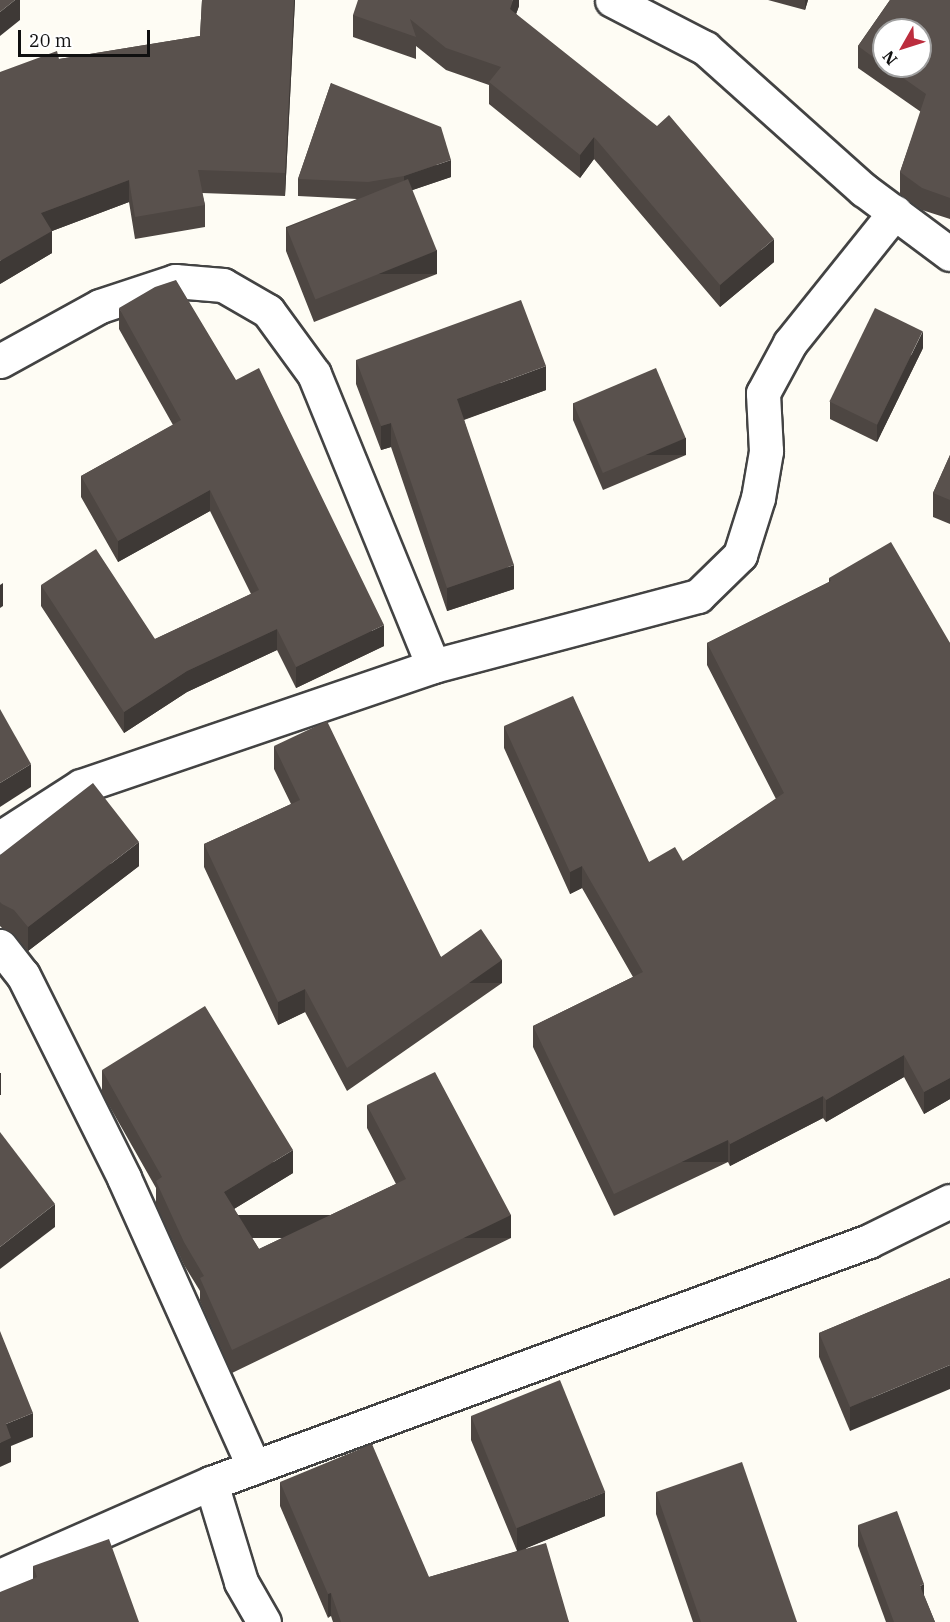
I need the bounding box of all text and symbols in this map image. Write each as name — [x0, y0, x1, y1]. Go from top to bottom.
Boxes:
scale bar — [21, 18, 153, 56]
north arrow — [872, 18, 932, 78]
text: 20 m — [29, 29, 72, 52]
text: N — [878, 47, 901, 69]

